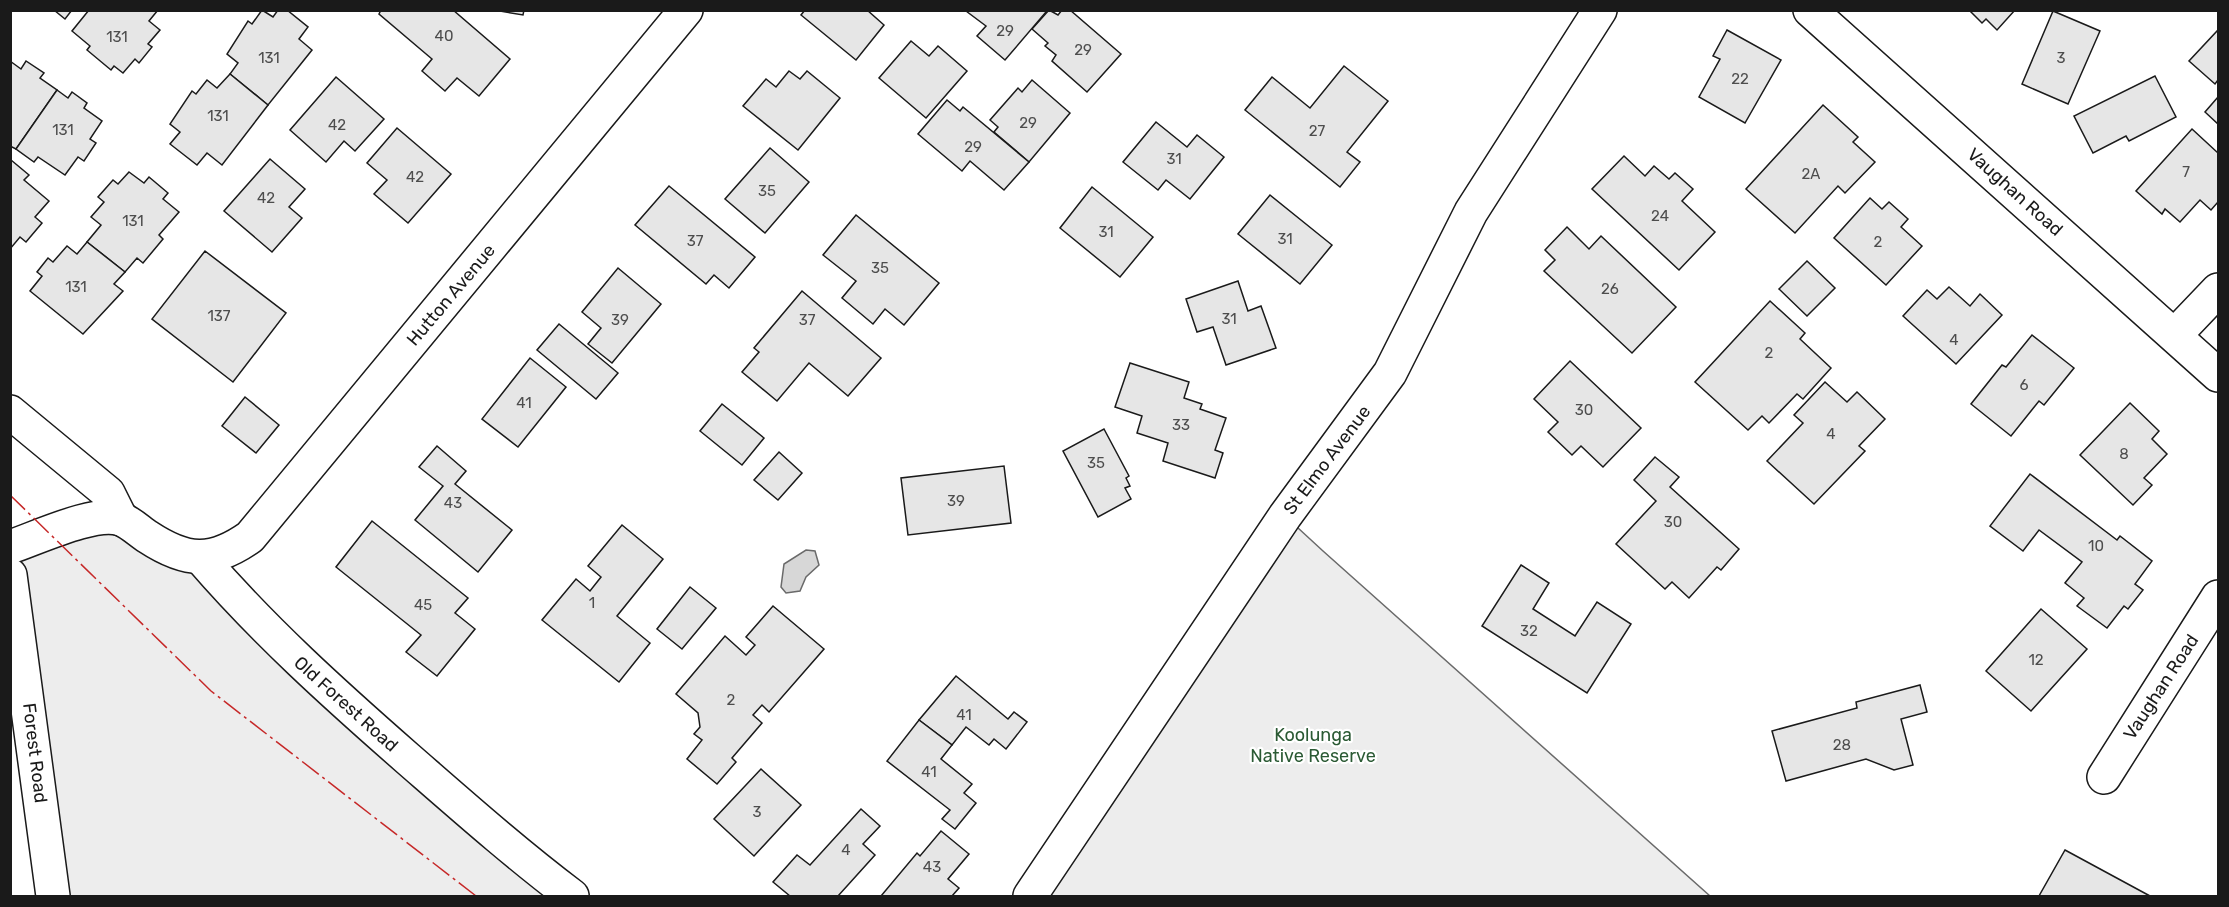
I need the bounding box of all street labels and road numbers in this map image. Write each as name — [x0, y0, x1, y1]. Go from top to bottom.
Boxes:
street label: Vaughan Road — [1963, 143, 2067, 241]
street label: Hutton Avenue — [402, 240, 500, 350]
street label: St Elmo Avenue — [1279, 401, 1375, 519]
street label: Vaughan Road — [2119, 630, 2203, 744]
street label: Old Forest Road — [289, 652, 403, 756]
street label: Forest Road — [18, 702, 52, 804]

